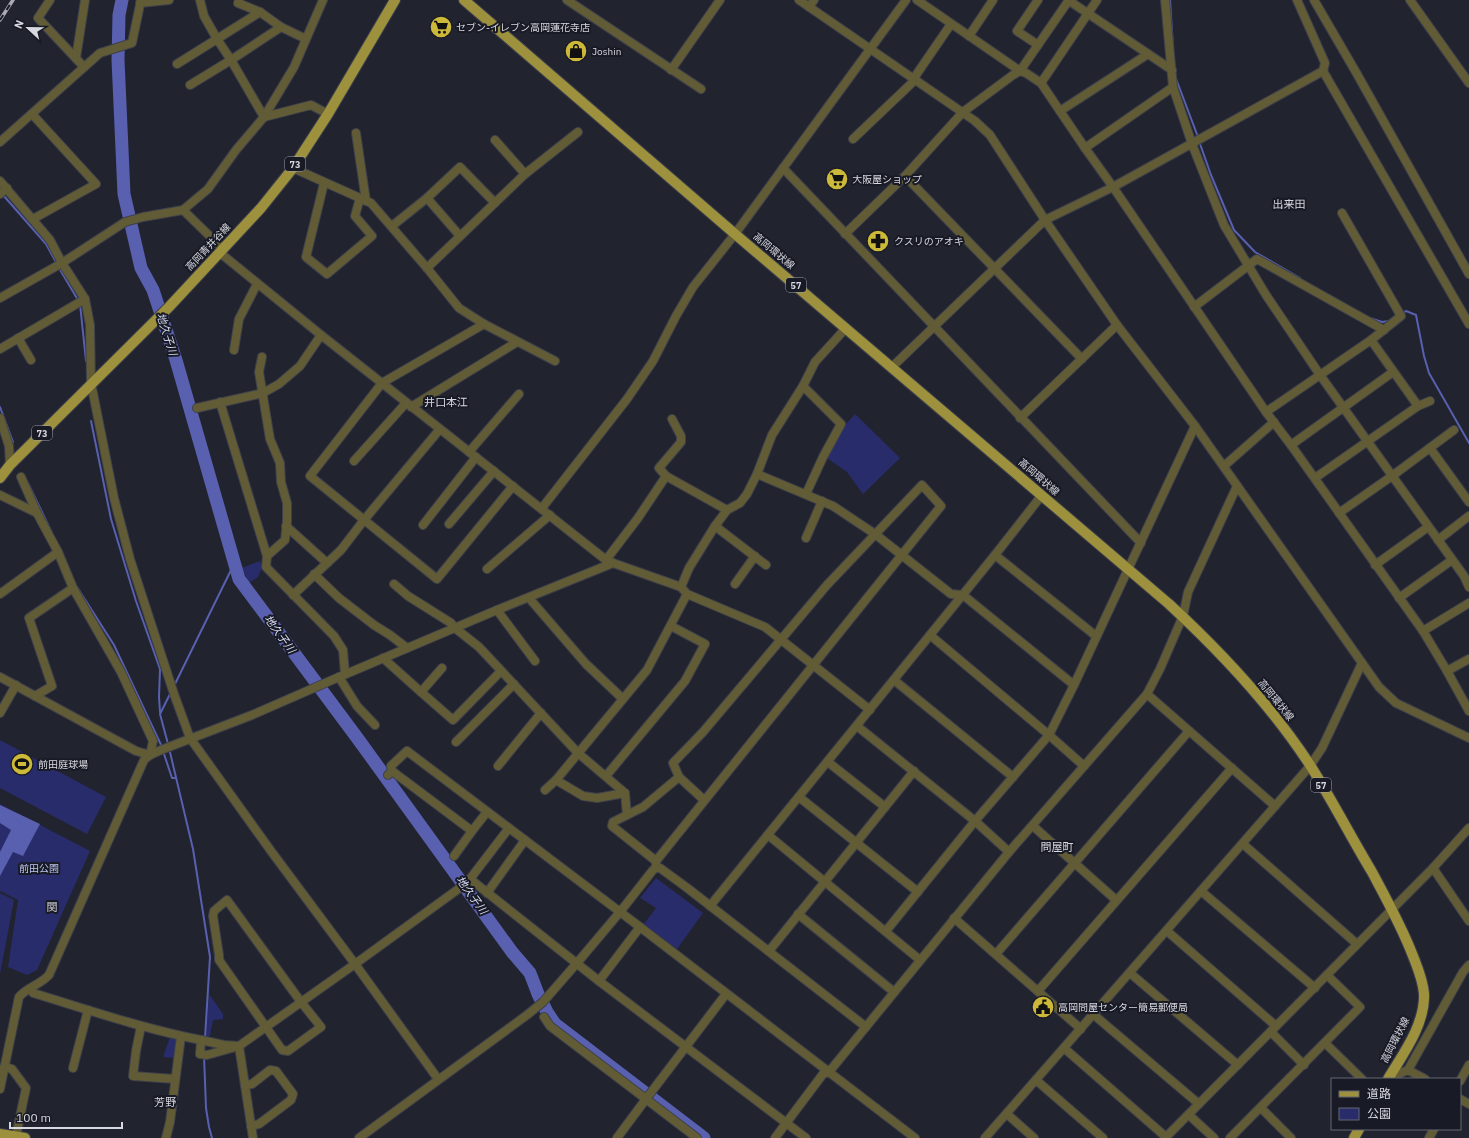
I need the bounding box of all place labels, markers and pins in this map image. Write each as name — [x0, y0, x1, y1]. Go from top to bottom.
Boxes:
supermarket icon: セブン-イレブン高岡蓮花寺店 — [428, 14, 454, 40]
place label: セブン-イレブン高岡蓮花寺店 — [456, 21, 590, 34]
shop icon: Joshin — [563, 38, 589, 64]
place label: Joshin — [592, 45, 621, 58]
supermarket icon: 大阪屋ショップ — [824, 166, 850, 192]
place label: 大阪屋ショップ — [852, 173, 922, 186]
pharmacy icon: クスリのアオキ — [865, 228, 891, 254]
place label: クスリのアオキ — [894, 235, 964, 248]
sports icon: 前田庭球場 — [9, 751, 35, 777]
place label: 前田庭球場 — [38, 758, 88, 771]
public building icon: 高岡問屋センター簡易郵便局 — [1030, 994, 1056, 1020]
place label: 高岡問屋センター簡易郵便局 — [1058, 1001, 1188, 1014]

